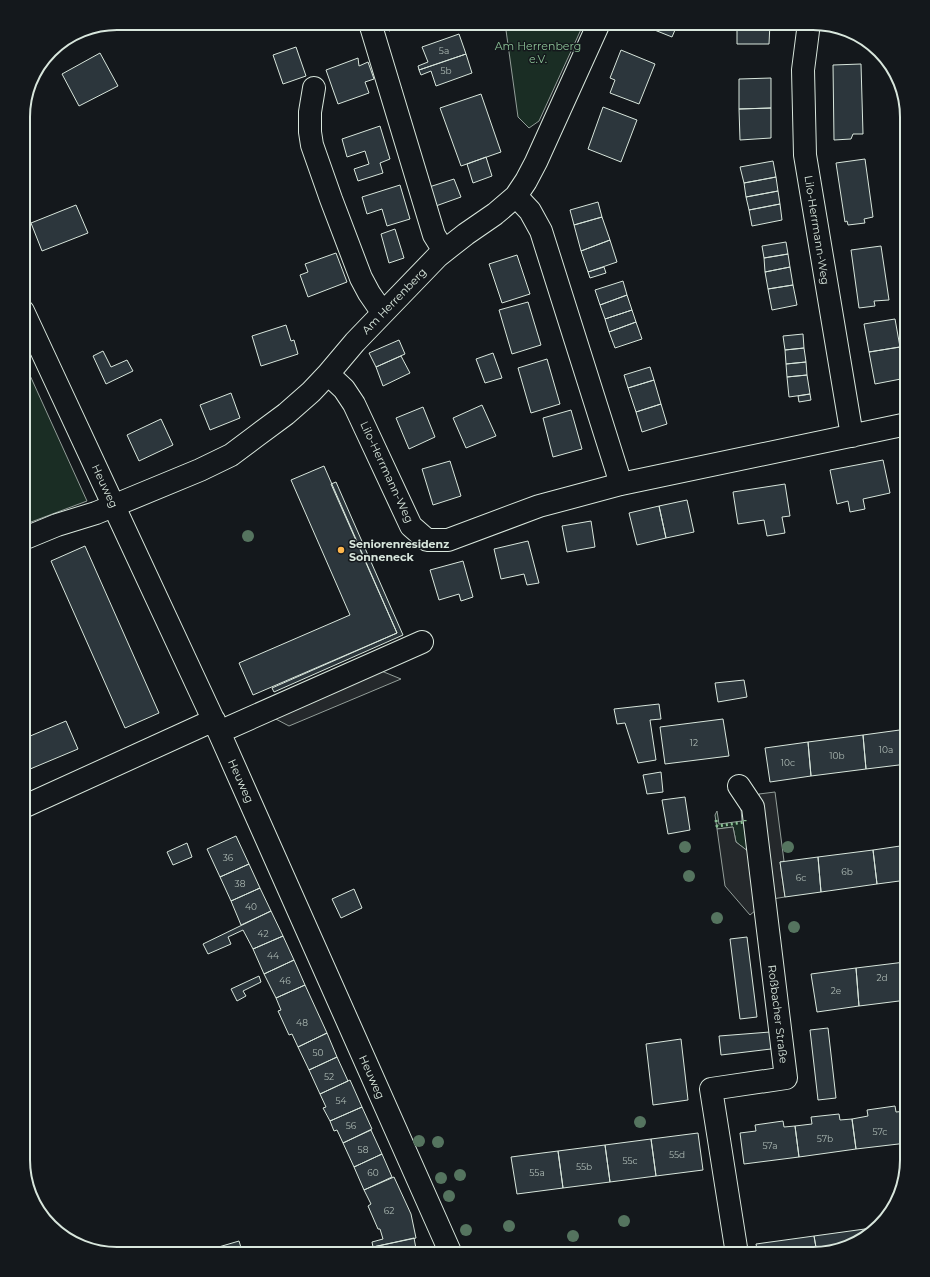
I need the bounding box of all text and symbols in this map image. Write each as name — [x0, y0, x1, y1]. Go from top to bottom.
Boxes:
park label: Am Herrenberg e.V. — [495, 39, 581, 66]
house number: 5a — [439, 45, 449, 56]
house number: 5b — [440, 65, 452, 76]
street label: Lilo-Herrmann-Weg — [801, 174, 833, 286]
street label: Am Herrenberg — [359, 265, 429, 337]
street label: Lilo-Herrmann-Weg — [357, 419, 417, 525]
street label: Heuweg — [89, 462, 121, 510]
place label: Seniorenresidenz Sonneneck — [349, 537, 449, 564]
marker: Seniorenresidenz Sonneneck — [336, 545, 346, 555]
house number: 12 — [690, 737, 698, 748]
house number: 10a — [879, 744, 893, 755]
house number: 10b — [829, 750, 845, 761]
street label: Heuweg — [225, 757, 257, 805]
house number: 10c — [781, 757, 795, 768]
house number: 36 — [223, 852, 234, 863]
house number: 6b — [841, 866, 853, 877]
house number: 6c — [796, 872, 806, 883]
house number: 38 — [235, 878, 246, 889]
house number: 40 — [245, 901, 257, 912]
house number: 42 — [257, 928, 269, 939]
house number: 44 — [267, 950, 279, 961]
street label: Roßbacher Straße — [765, 964, 791, 1064]
house number: 2d — [876, 972, 888, 983]
house number: 46 — [279, 975, 291, 986]
house number: 2e — [831, 985, 842, 996]
house number: 48 — [296, 1017, 308, 1028]
house number: 50 — [312, 1047, 324, 1058]
street label: Heuweg — [356, 1053, 388, 1101]
house number: 52 — [324, 1071, 334, 1082]
house number: 54 — [335, 1095, 347, 1106]
house number: 56 — [346, 1120, 357, 1131]
house number: 57c — [873, 1126, 887, 1137]
house number: 57b — [817, 1133, 833, 1144]
house number: 57a — [762, 1140, 778, 1151]
house number: 58 — [358, 1144, 369, 1155]
house number: 55d — [669, 1149, 685, 1160]
house number: 55c — [622, 1155, 638, 1166]
house number: 55b — [576, 1161, 592, 1172]
house number: 60 — [367, 1167, 379, 1178]
house number: 55a — [529, 1167, 545, 1178]
house number: 62 — [384, 1205, 394, 1216]

